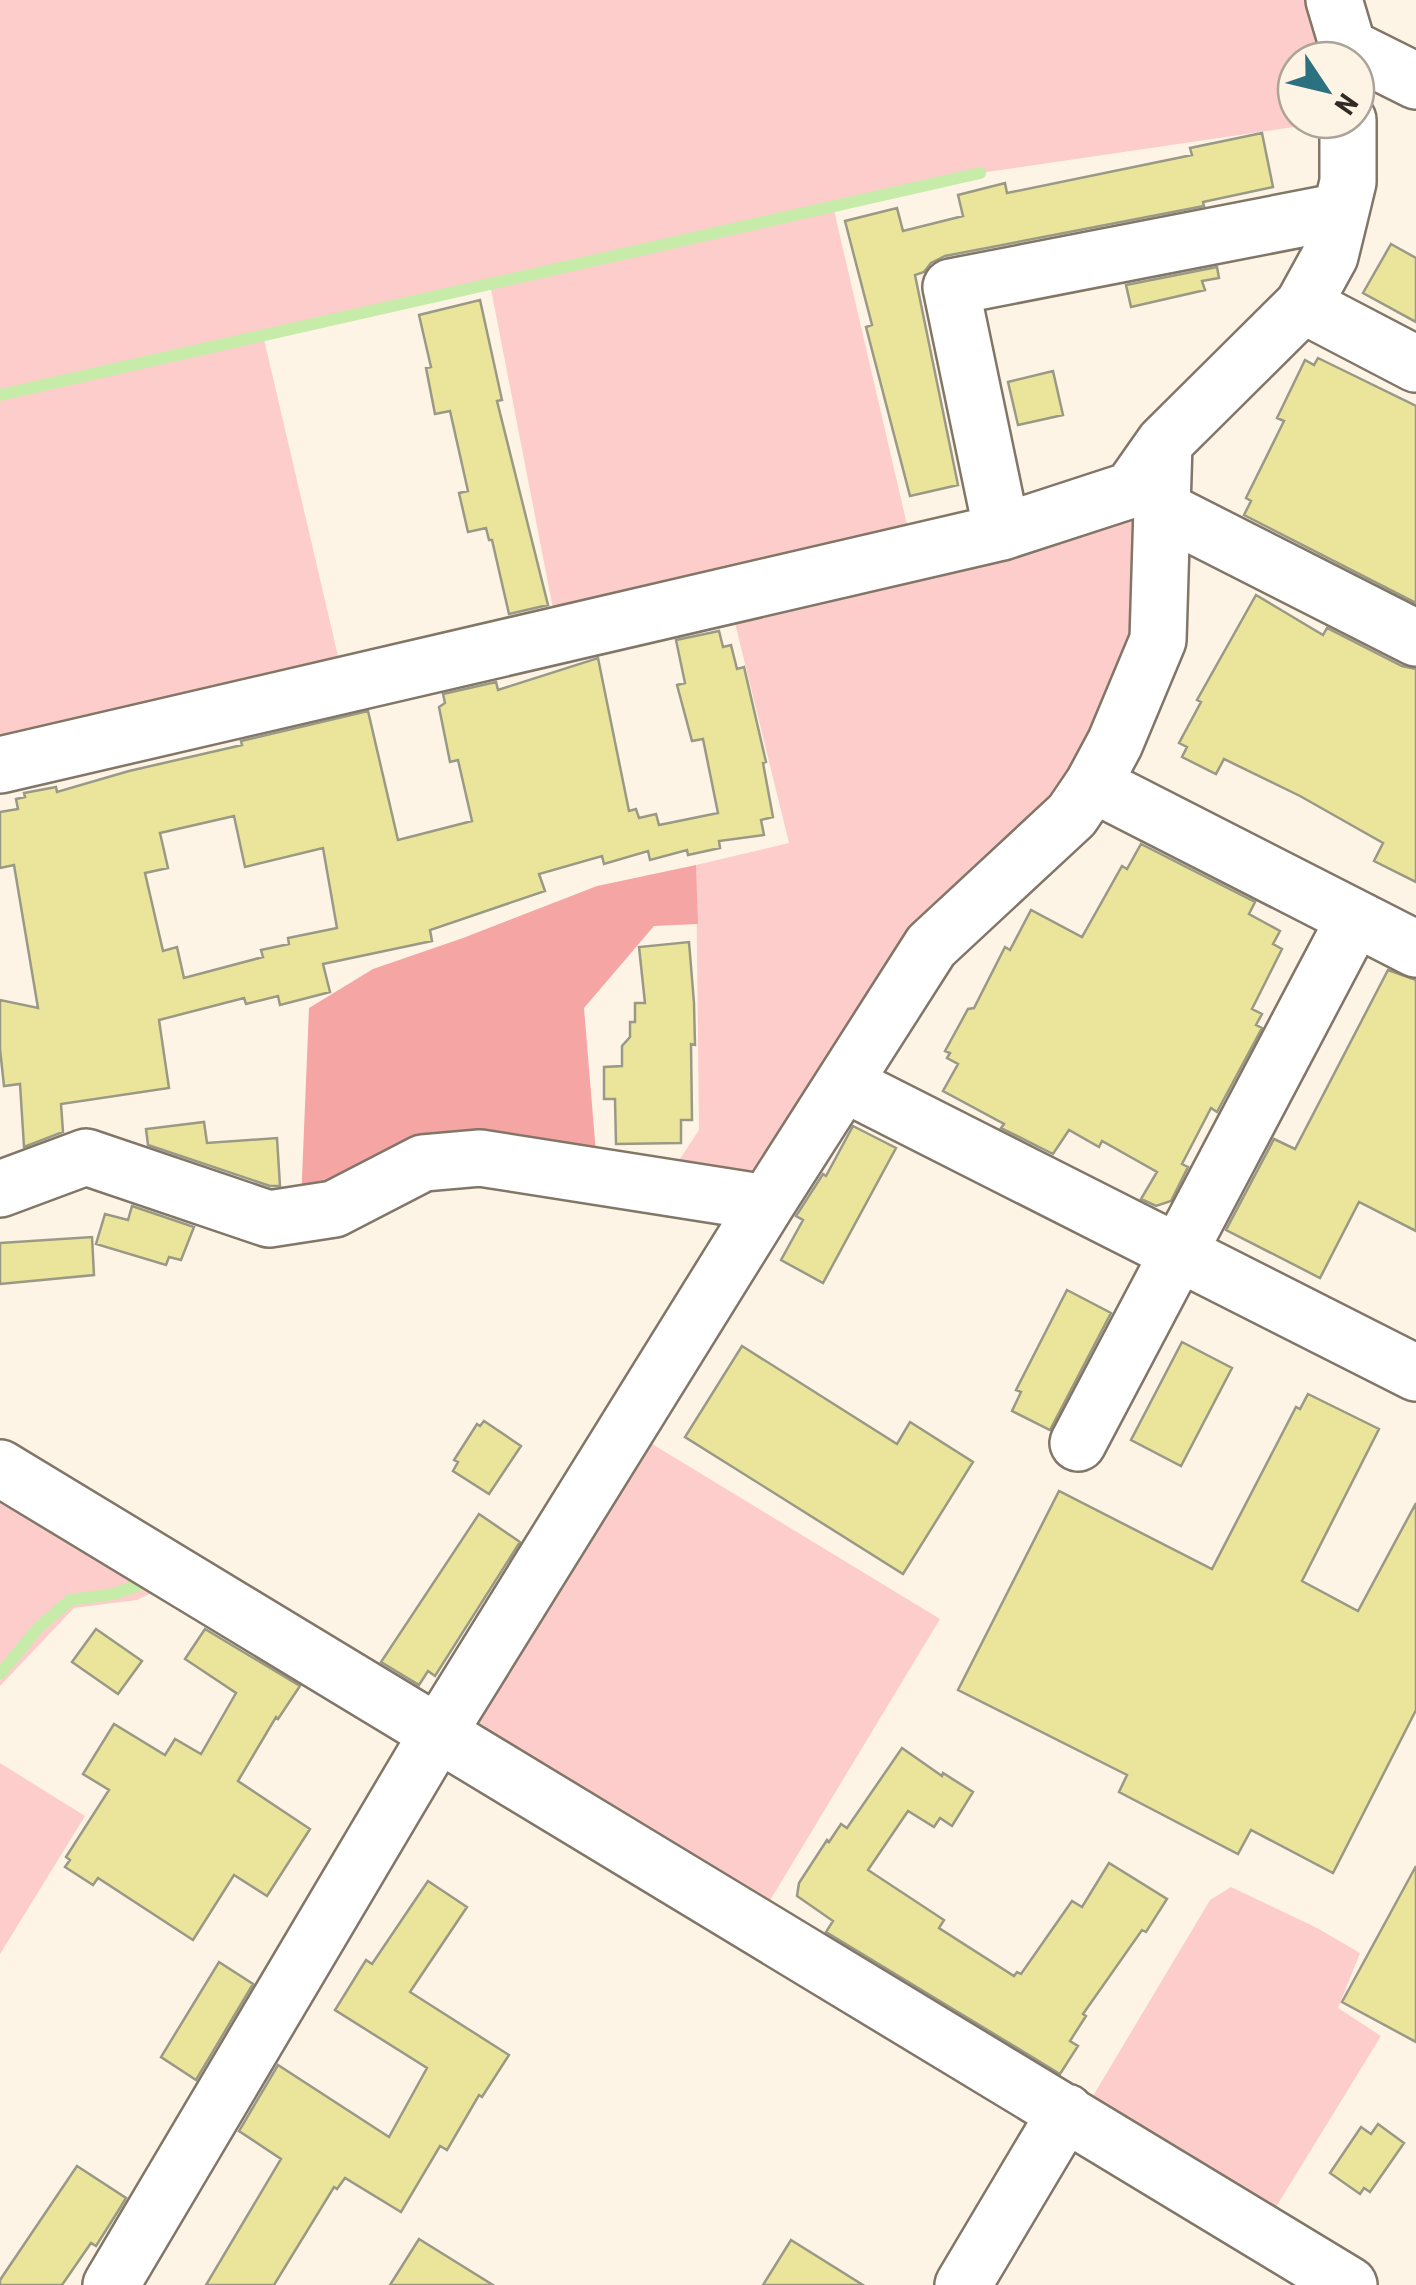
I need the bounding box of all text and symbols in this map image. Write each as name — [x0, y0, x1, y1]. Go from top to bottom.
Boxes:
north arrow — [1276, 40, 1376, 140]
text: N — [1328, 88, 1365, 121]

